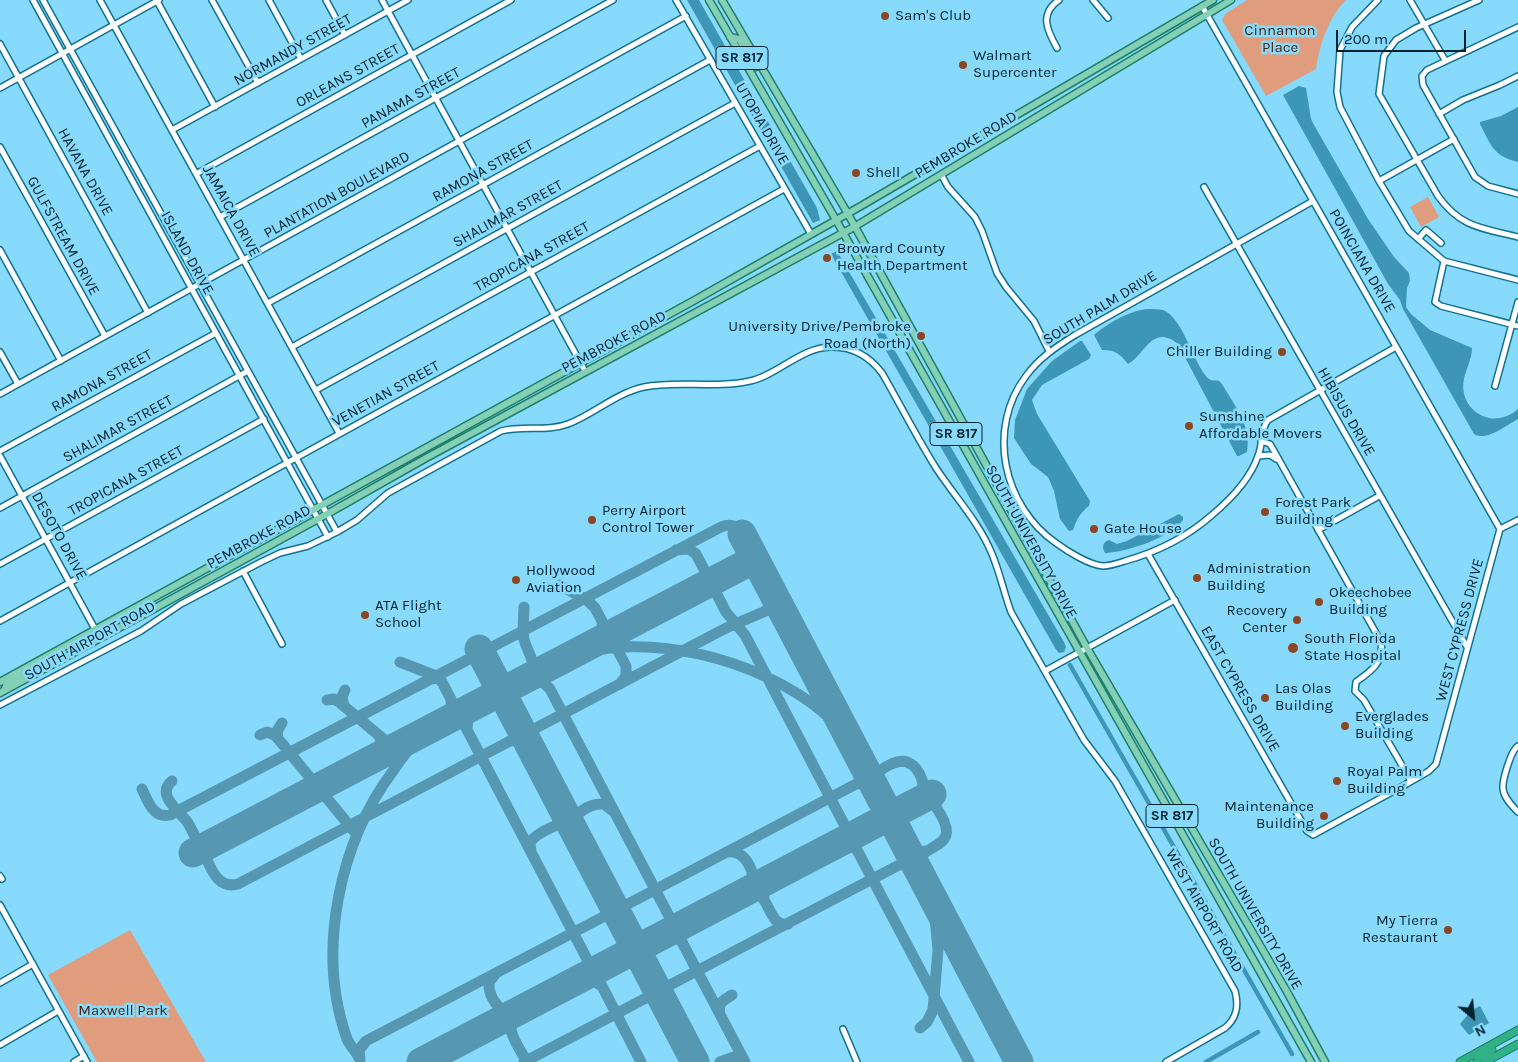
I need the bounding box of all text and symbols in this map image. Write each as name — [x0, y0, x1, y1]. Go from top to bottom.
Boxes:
place label: Sam's Club — [895, 7, 971, 25]
street label: NORMANDY STREET — [231, 10, 355, 90]
marker: Sam's Club — [879, 10, 891, 22]
scale bar — [1338, 20, 1468, 52]
park label: Cinnamon Place — [1244, 22, 1316, 57]
text: 200 m — [1344, 30, 1388, 48]
street label: ORLEANS STREET — [293, 40, 403, 112]
road number: SR 817 — [716, 46, 768, 70]
place label: Walmart Supercenter — [973, 47, 1056, 82]
marker: Walmart Supercenter — [957, 59, 969, 71]
street label: PANAMA STREET — [358, 63, 464, 133]
street label: UTOPIA DRIVE — [731, 80, 793, 168]
street label: PEMBROKE ROAD — [912, 107, 1020, 183]
street label: HAVANA DRIVE — [54, 125, 116, 219]
street label: RAMONA STREET — [429, 136, 537, 206]
street label: PLANTATION BOULEVARD — [261, 147, 413, 243]
street label: JAMAICA DRIVE — [198, 162, 264, 260]
place label: Shell — [866, 164, 900, 182]
marker: Shell — [850, 167, 862, 179]
street label: GULFSTREAM DRIVE — [23, 173, 103, 299]
street label: SHALIMAR STREET — [450, 176, 566, 252]
street label: POINCIANA DRIVE — [1325, 206, 1399, 316]
street label: ISLAND DRIVE — [157, 208, 217, 298]
street label: TROPICANA STREET — [471, 218, 593, 296]
place label: Broward County Health Department — [837, 240, 968, 275]
marker: Broward County Health Department — [821, 252, 833, 264]
street label: SOUTH PALM DRIVE — [1040, 267, 1160, 349]
street label: PEMBROKE ROAD — [559, 307, 669, 377]
place label: University Drive/Pembroke Road (North) — [728, 318, 911, 353]
marker: University Drive/Pembroke Road (North) — [915, 330, 927, 342]
place label: Chiller Building — [1166, 343, 1272, 361]
street label: RAMONA STREET — [48, 346, 156, 416]
marker: Chiller Building — [1276, 346, 1288, 358]
street label: VENETIAN STREET — [329, 357, 443, 431]
street label: HIBISUS DRIVE — [1313, 364, 1379, 460]
street label: SHALIMAR STREET — [60, 391, 176, 467]
place label: Sunshine Affordable Movers — [1199, 408, 1322, 443]
marker: Sunshine Affordable Movers — [1183, 420, 1195, 432]
road number: SR 817 — [930, 422, 982, 446]
street label: TROPICANA STREET — [65, 442, 187, 520]
street label: SOUTH UNIVERSITY DRIVE — [981, 462, 1081, 622]
street label: DESOTO DRIVE — [27, 489, 91, 583]
place label: Forest Park Building — [1275, 494, 1351, 529]
street label: PEMBROKE ROAD — [204, 501, 314, 573]
place label: Perry Airport Control Tower — [602, 502, 694, 537]
marker: Forest Park Building — [1259, 506, 1271, 518]
marker: Perry Airport Control Tower — [586, 514, 598, 526]
place label: Gate House — [1104, 520, 1182, 538]
marker: Gate House — [1088, 523, 1100, 535]
street label: WEST CYPRESS DRIVE — [1432, 557, 1488, 703]
place label: Administration Building — [1207, 560, 1311, 595]
place label: Hollywood Aviation — [526, 562, 596, 597]
marker: Administration Building — [1191, 572, 1203, 584]
marker: Hollywood Aviation — [510, 574, 522, 586]
place label: Okeechobee Building — [1329, 584, 1412, 619]
marker: Okeechobee Building — [1313, 596, 1325, 608]
street label: SOUTH AIRPORT ROAD — [21, 597, 159, 685]
place label: ATA Flight School — [375, 597, 442, 632]
place label: Recovery Center — [1227, 602, 1287, 637]
marker: ATA Flight School — [359, 609, 371, 621]
marker: Recovery Center — [1291, 614, 1303, 626]
street label: EAST CYPRESS DRIVE — [1197, 623, 1283, 755]
place label: South Florida State Hospital — [1304, 630, 1401, 665]
marker: South Florida State Hospital — [1286, 641, 1300, 655]
place label: Las Olas Building — [1275, 680, 1333, 715]
marker: Las Olas Building — [1259, 692, 1271, 704]
place label: Everglades Building — [1355, 708, 1429, 743]
marker: Everglades Building — [1339, 720, 1351, 732]
place label: Royal Palm Building — [1347, 763, 1422, 798]
marker: Royal Palm Building — [1331, 775, 1343, 787]
place label: Maintenance Building — [1224, 798, 1314, 833]
road number: SR 817 — [1146, 804, 1198, 828]
marker: Maintenance Building — [1318, 810, 1330, 822]
street label: SOUTH UNIVERSITY DRIVE — [1204, 835, 1306, 993]
street label: WEST AIRPORT ROAD — [1161, 846, 1247, 976]
place label: My Tierra Restaurant — [1362, 912, 1438, 947]
marker: My Tierra Restaurant — [1442, 924, 1454, 936]
north arrow — [1448, 992, 1498, 1042]
park label: Maxwell Park — [78, 1002, 168, 1020]
text: N — [1472, 1021, 1489, 1041]

